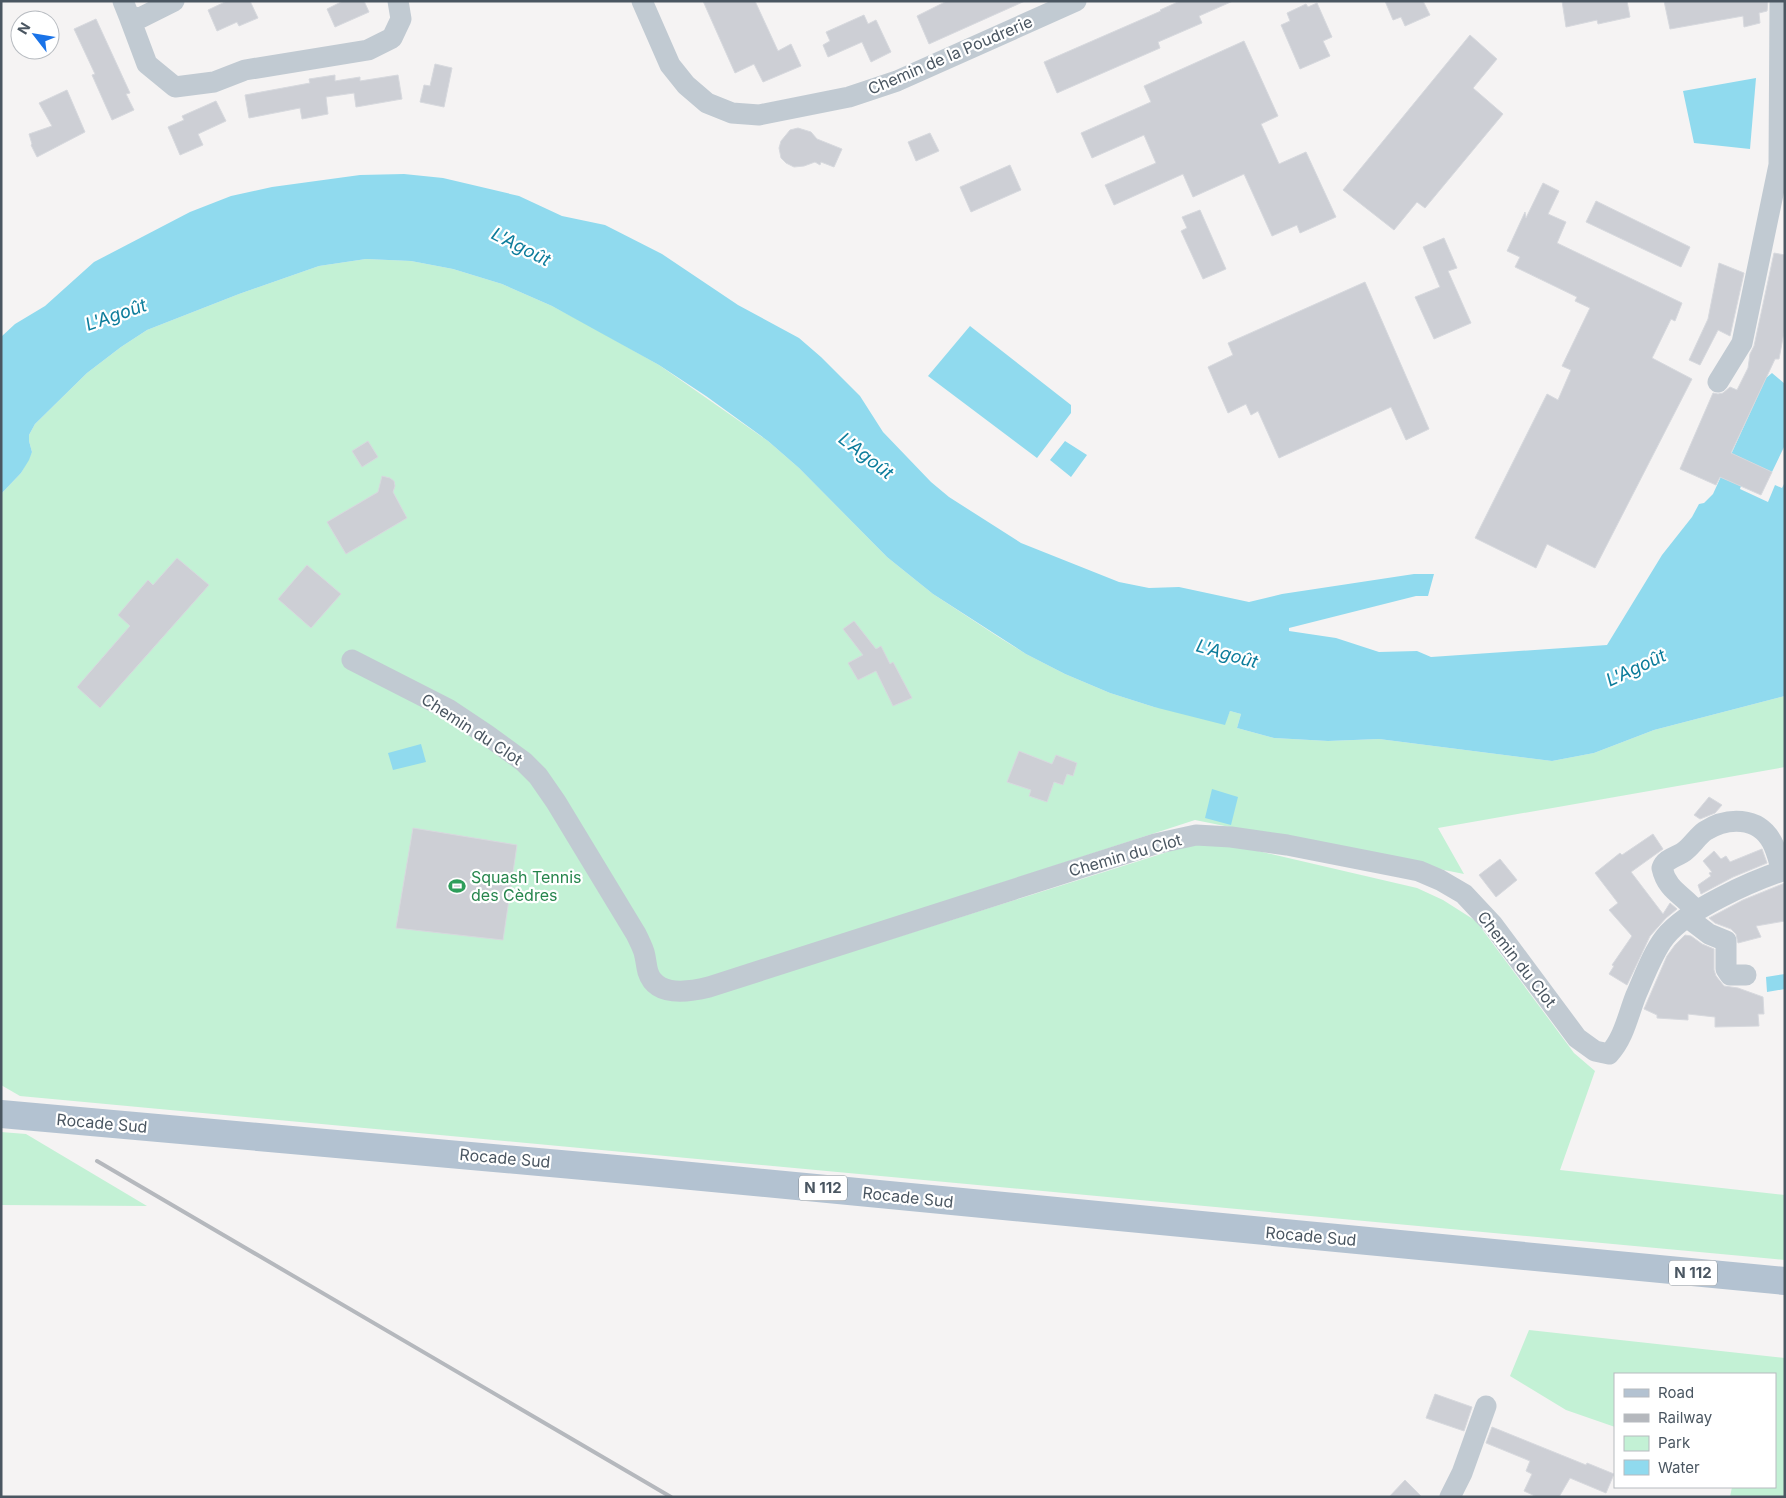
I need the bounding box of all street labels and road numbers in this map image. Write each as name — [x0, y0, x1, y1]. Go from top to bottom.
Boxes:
street label: Chemin de la Poudrerie — [865, 11, 1035, 99]
street label: Chemin du Clot — [418, 689, 526, 769]
street label: Chemin du Clot — [1066, 829, 1184, 881]
street label: Chemin du Clot — [1473, 907, 1561, 1011]
street label: Rocade Sud — [56, 1109, 148, 1137]
street label: Rocade Sud — [459, 1144, 551, 1172]
road number: N 112 — [799, 1176, 847, 1200]
street label: Rocade Sud — [862, 1182, 954, 1212]
street label: Rocade Sud — [1265, 1222, 1357, 1250]
road number: N 112 — [1669, 1260, 1717, 1286]

